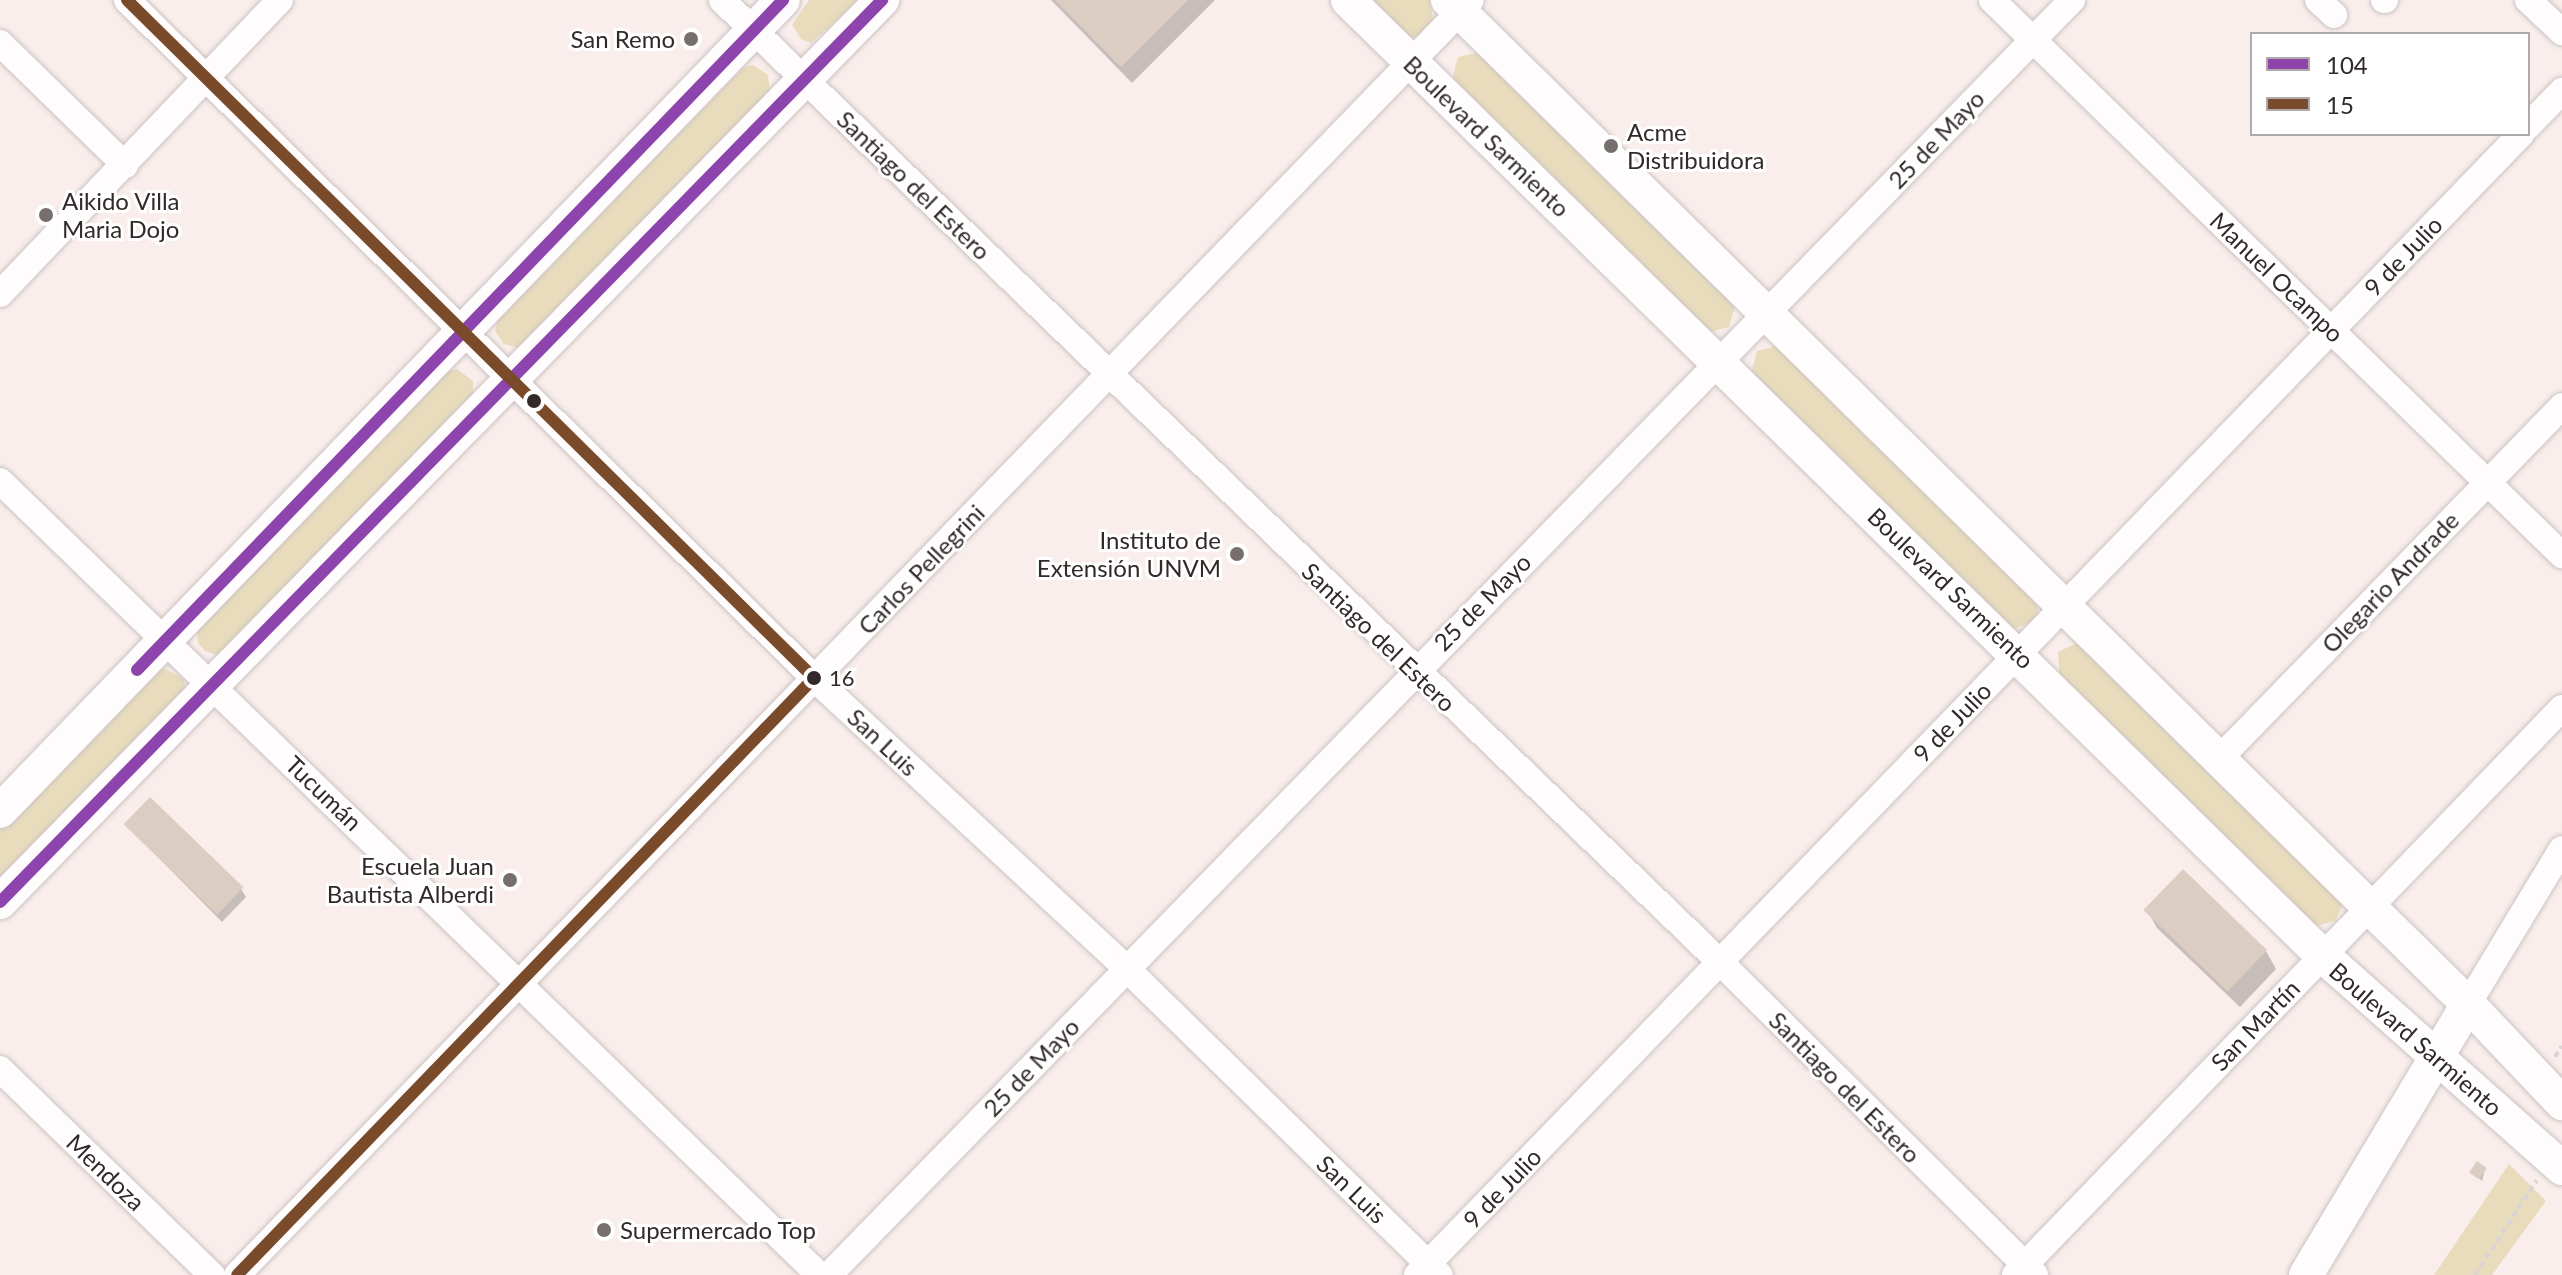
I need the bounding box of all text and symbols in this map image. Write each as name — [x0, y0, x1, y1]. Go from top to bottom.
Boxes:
place label: San Remo — [570, 25, 675, 53]
marker: San Remo — [682, 30, 700, 48]
legend — [2250, 32, 2530, 136]
street label: Boulevard Sarmiento — [1398, 49, 1576, 223]
text: 104 — [2326, 50, 2368, 79]
street label: 25 de Mayo — [1882, 84, 1990, 194]
text: 15 — [2326, 90, 2354, 119]
street label: Santiago del Estero — [831, 105, 997, 265]
place label: Acme Distribuidora — [1627, 118, 1764, 174]
marker: Acme Distribuidora — [1602, 137, 1620, 155]
place label: Aikido Villa Maria Dojo — [62, 187, 180, 243]
marker: Aikido Villa Maria Dojo — [37, 206, 55, 224]
street label: Manuel Ocampo — [2204, 206, 2350, 348]
street label: 9 de Julio — [2358, 210, 2448, 302]
unlabelled marker — [526, 393, 542, 409]
street label: Carlos Pellegrini — [852, 498, 990, 640]
street label: Boulevard Sarmiento — [1862, 501, 2040, 675]
street label: Olegario Andrade — [2315, 505, 2465, 659]
place label: Instituto de Extensión UNVM — [1037, 526, 1221, 582]
marker: Instituto de Extensión UNVM — [1228, 545, 1246, 563]
street label: 25 de Mayo — [1427, 547, 1537, 657]
street label: Santiago del Estero — [1296, 557, 1462, 717]
place label: 16 — [829, 665, 855, 691]
marker: 16 — [806, 670, 822, 686]
street label: 9 de Julio — [1907, 676, 1997, 768]
street label: San Luis — [842, 702, 924, 782]
street label: Tucumán — [280, 750, 368, 836]
place label: Escuela Juan Bautista Alberdi — [326, 852, 494, 908]
marker: Escuela Juan Bautista Alberdi — [501, 871, 519, 889]
street label: Boulevard Sarmiento — [2324, 956, 2508, 1122]
street label: San Martín — [2205, 974, 2305, 1076]
street label: Santiago del Estero — [1763, 1005, 1927, 1169]
street label: 25 de Mayo — [977, 1012, 1085, 1122]
street label: Mendoza — [61, 1128, 151, 1216]
street label: 9 de Julio — [1457, 1142, 1547, 1234]
street label: San Luis — [1311, 1149, 1393, 1229]
place label: Supermercado Top — [620, 1216, 817, 1244]
marker: Supermercado Top — [595, 1221, 613, 1239]

